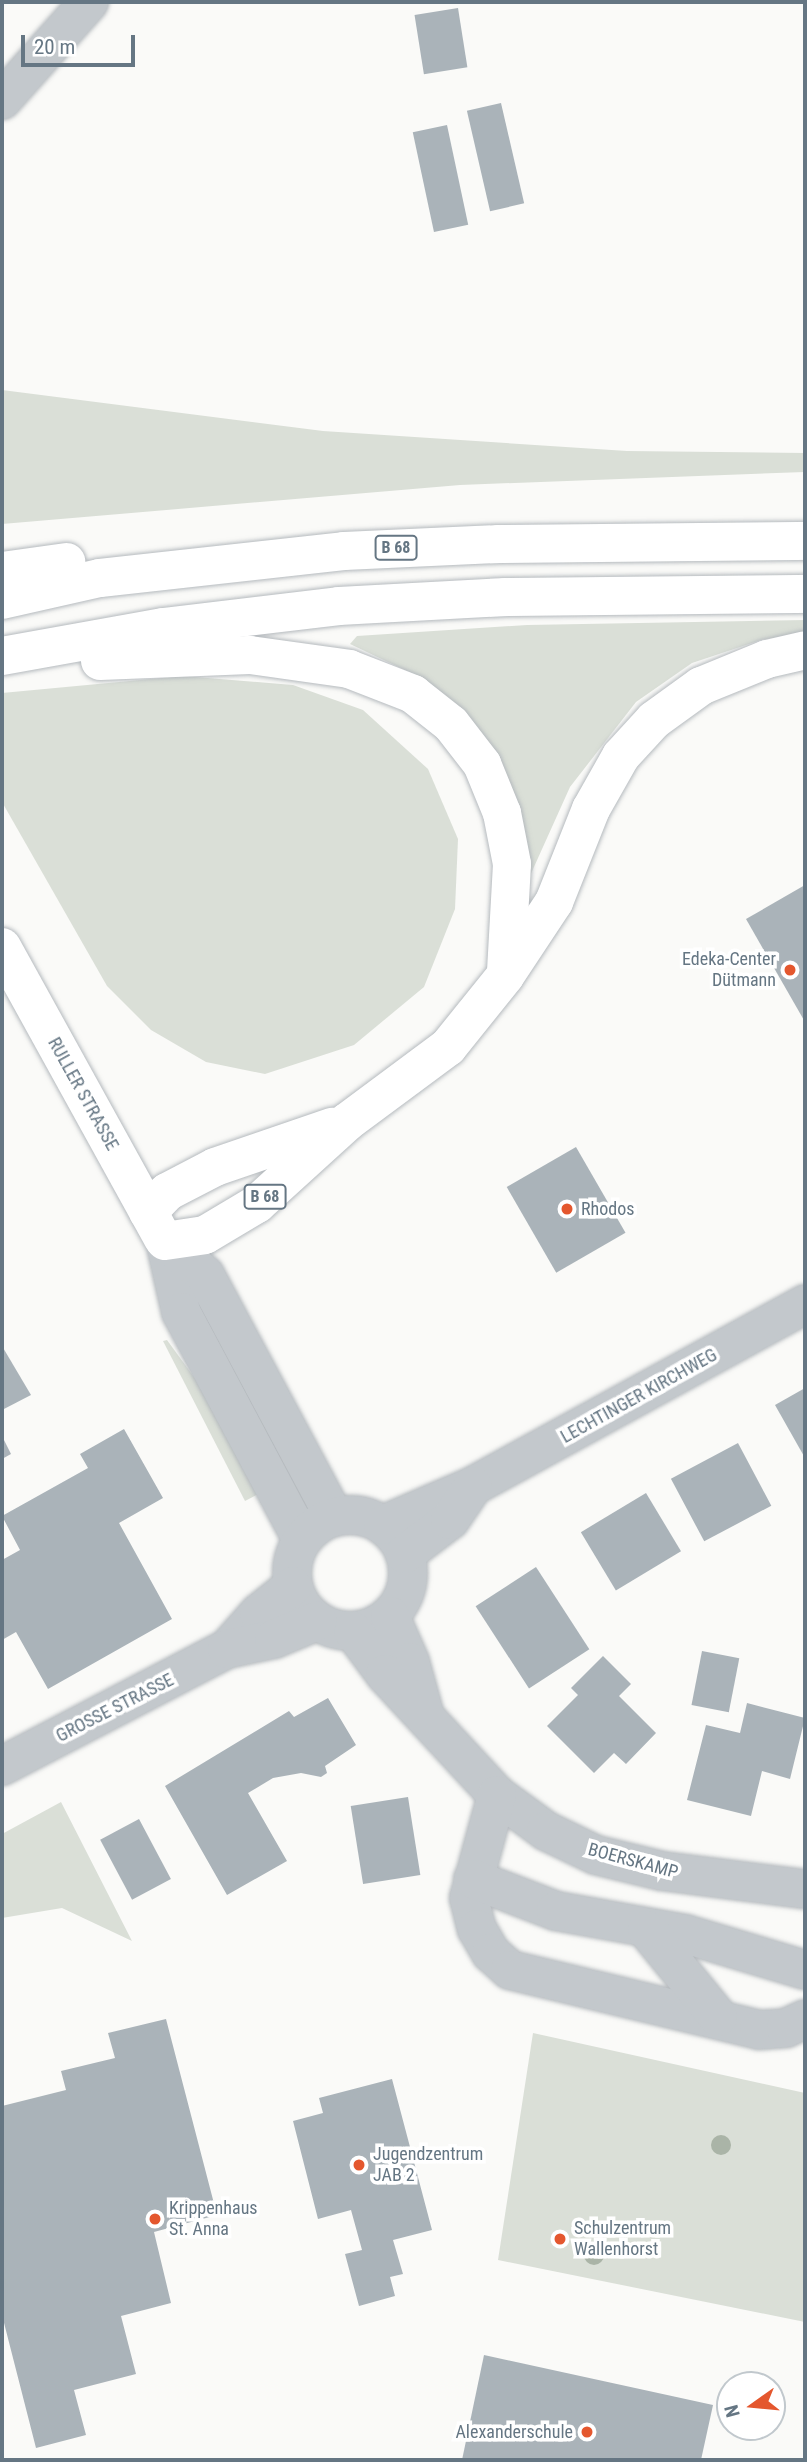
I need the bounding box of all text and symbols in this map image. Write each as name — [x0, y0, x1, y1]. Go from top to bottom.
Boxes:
scale bar — [24, 21, 138, 65]
text: 20 m — [34, 35, 75, 59]
road number: B 68 — [373, 536, 419, 561]
place label: Edeka-Center Dütmann — [682, 949, 776, 992]
marker: Edeka-Center Dütmann — [782, 962, 798, 978]
street label: RULLER STRASSE — [43, 1034, 123, 1154]
road number: B 68 — [242, 1184, 288, 1210]
place label: Rhodos — [581, 1198, 634, 1220]
marker: Rhodos — [559, 1201, 575, 1217]
street label: LECHTINGER KIRCHWEG — [557, 1344, 721, 1448]
street label: GROSSE STRASSE — [53, 1669, 177, 1747]
street label: BOERSKAMP — [586, 1839, 680, 1883]
place label: Jugendzentrum JAB 2 — [373, 2144, 483, 2186]
marker: Jugendzentrum JAB 2 — [351, 2157, 367, 2173]
place label: Krippenhaus St. Anna — [169, 2198, 258, 2240]
marker: Krippenhaus St. Anna — [147, 2211, 163, 2227]
place label: Schulzentrum Wallenhorst — [574, 2218, 671, 2260]
marker: Schulzentrum Wallenhorst — [552, 2231, 568, 2247]
north arrow — [716, 2371, 786, 2441]
text: N — [720, 2402, 745, 2420]
place label: Alexanderschule — [455, 2421, 573, 2443]
marker: Alexanderschule — [579, 2424, 595, 2440]

